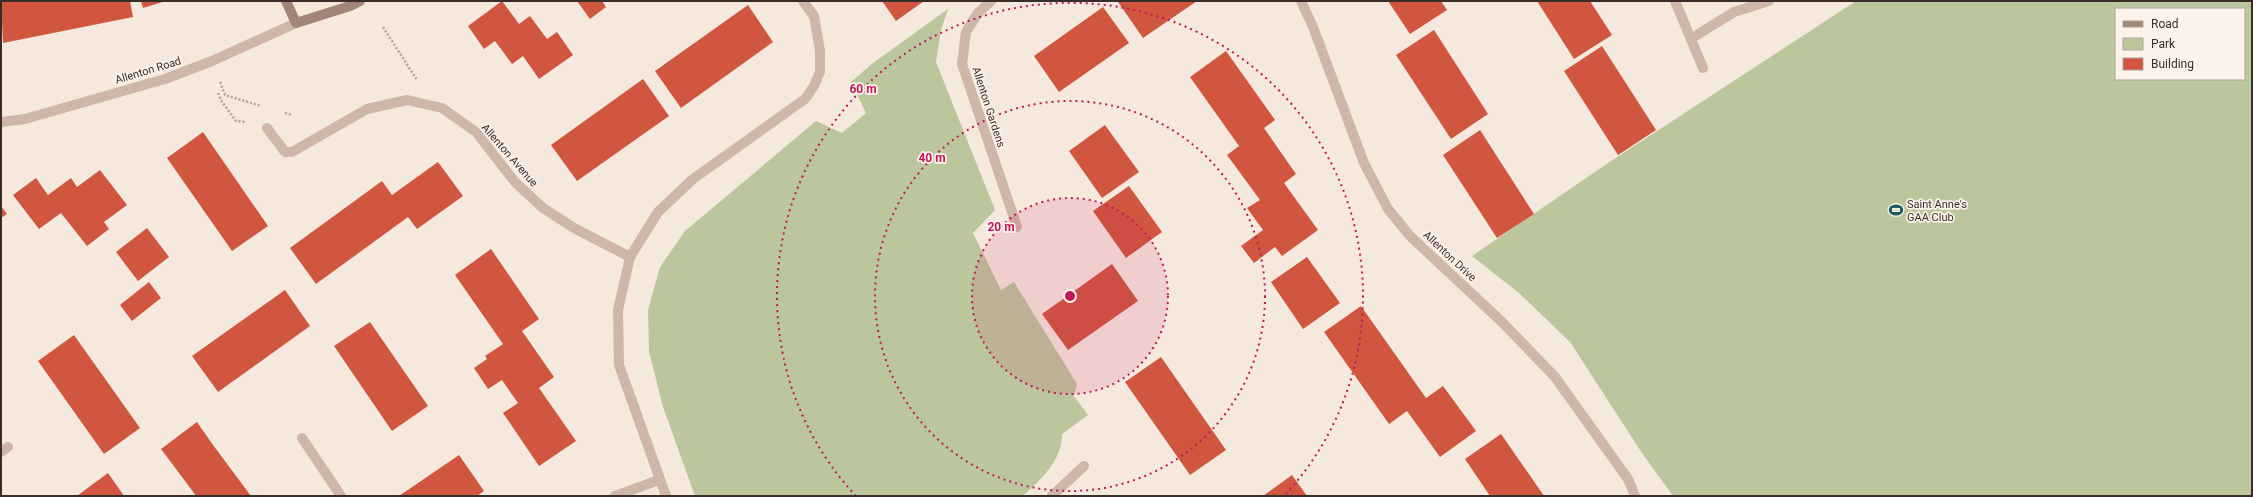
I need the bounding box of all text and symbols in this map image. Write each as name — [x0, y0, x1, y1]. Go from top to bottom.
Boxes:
legend — [2115, 8, 2245, 80]
text: Road — [2151, 17, 2179, 31]
text: Park — [2151, 37, 2176, 51]
street label: Allenton Road — [114, 54, 183, 87]
text: Building — [2151, 57, 2194, 71]
street label: Allenton Gardens — [969, 65, 1008, 149]
text: 60 m — [849, 82, 877, 96]
street label: Allenton Avenue — [479, 121, 541, 190]
text: 40 m — [918, 151, 946, 165]
place label: Saint Anne's GAA Club — [1907, 198, 1967, 224]
sports icon: Saint Anne's GAA Club — [1888, 202, 1904, 218]
text: 20 m — [987, 220, 1015, 234]
street label: Allenton Drive — [1420, 229, 1479, 284]
centre of rings — [1063, 289, 1077, 303]

